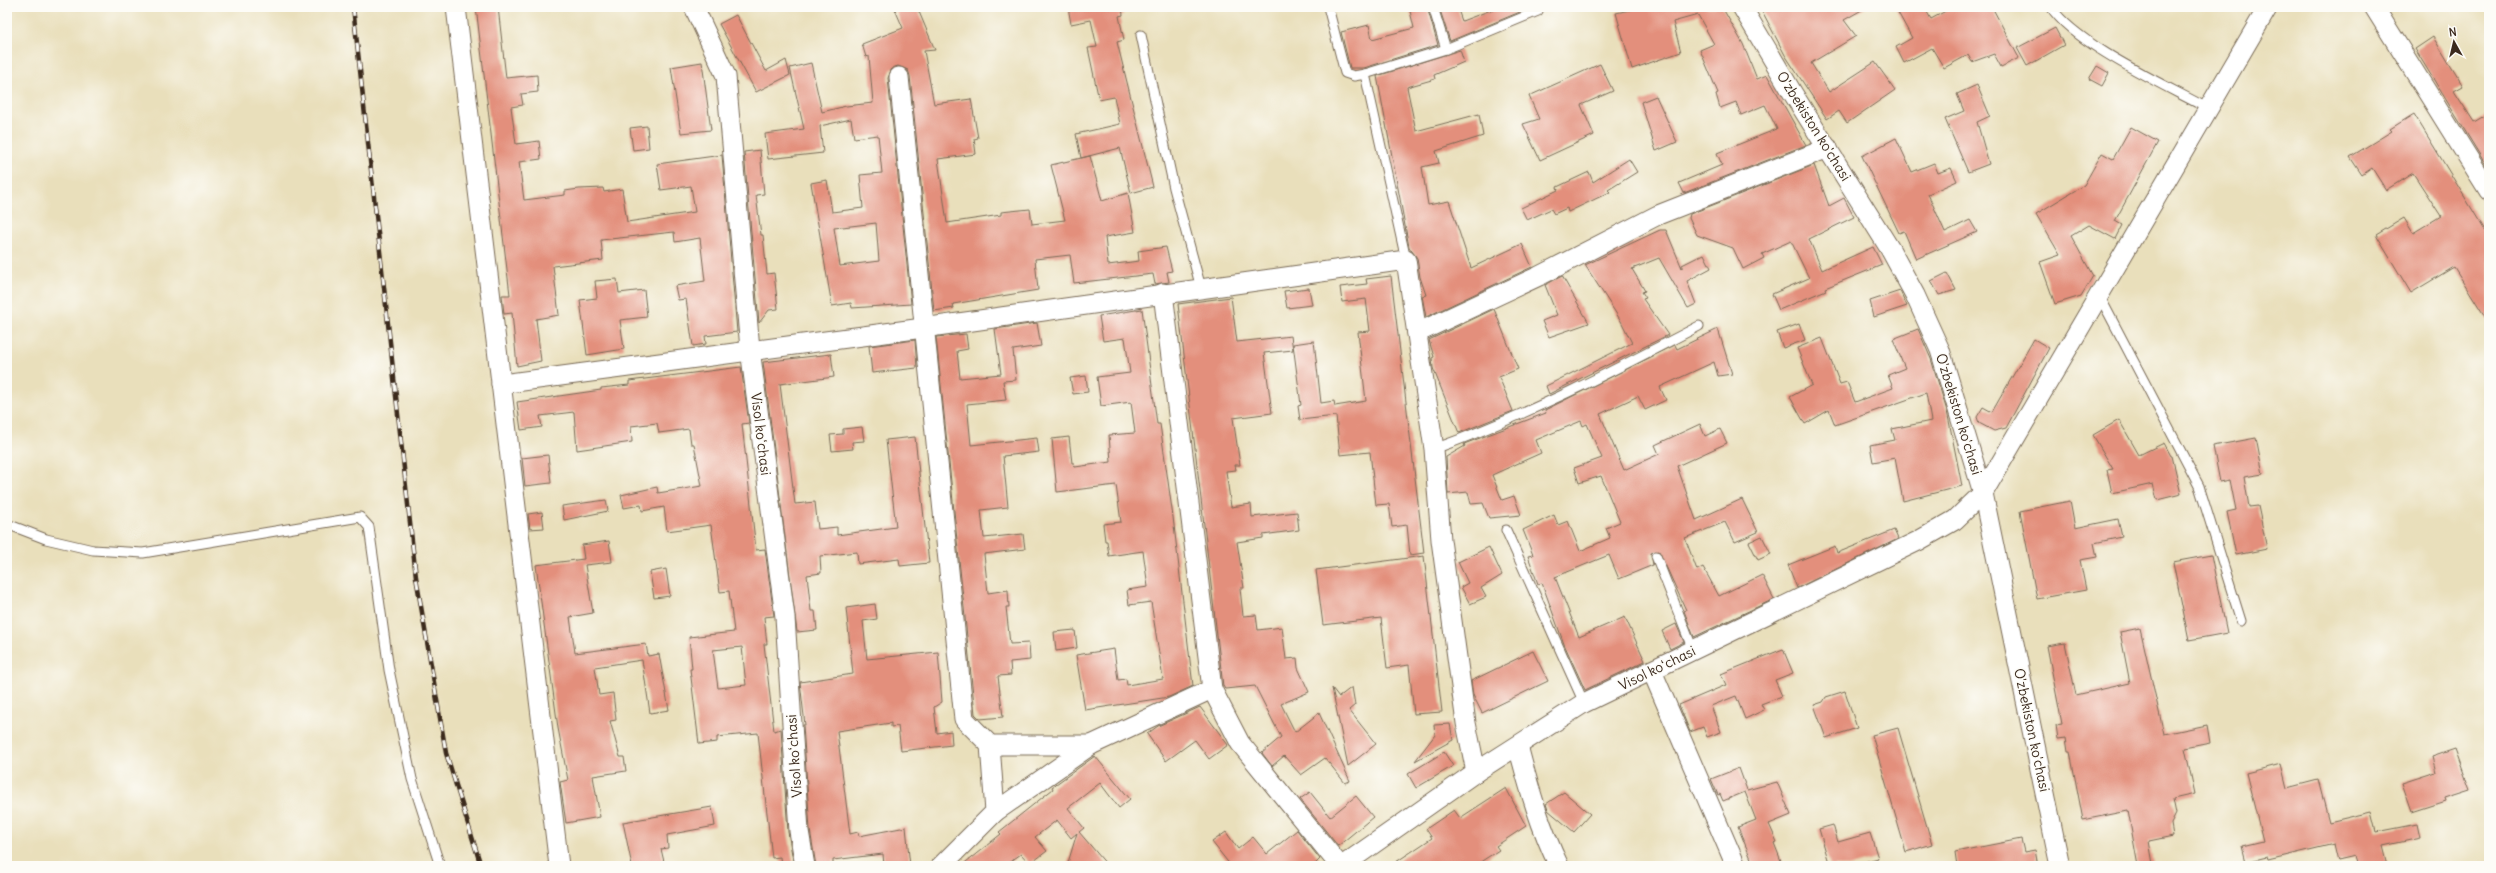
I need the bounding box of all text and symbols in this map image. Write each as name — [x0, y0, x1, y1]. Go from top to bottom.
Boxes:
north arrow — [2434, 22, 2474, 62]
text: N — [2448, 25, 2457, 40]
street label: O'zbekiston ko'chasi — [1773, 68, 1855, 184]
street label: O'zbekiston ko'chasi — [1932, 351, 1986, 477]
street label: Visol koʻchasi — [747, 392, 775, 476]
street label: Visol koʻchasi — [1616, 642, 1698, 694]
street label: O'zbekiston ko'chasi — [2010, 667, 2054, 793]
street label: Visol koʻchasi — [782, 714, 806, 798]

